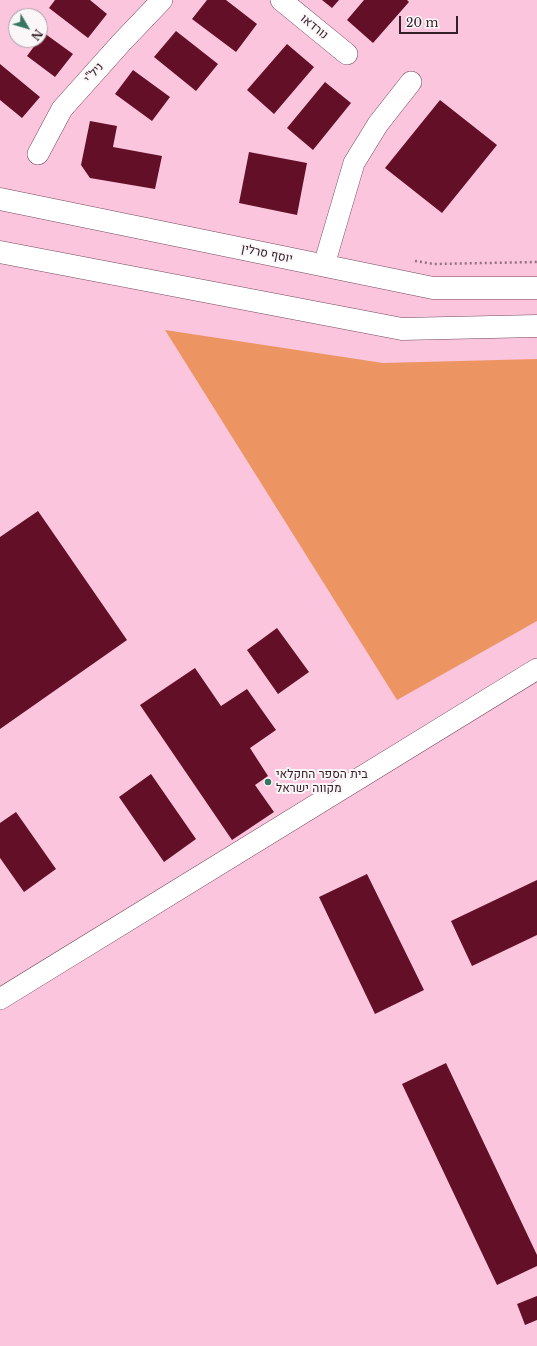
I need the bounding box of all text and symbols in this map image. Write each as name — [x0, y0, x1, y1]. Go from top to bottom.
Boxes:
north arrow — [8, 8, 48, 48]
scale bar — [401, 8, 460, 34]
street label: נורדאו — [297, 12, 331, 42]
text: 20 m — [406, 15, 438, 30]
text: N — [28, 26, 45, 43]
street label: ניל"י — [81, 60, 107, 86]
street label: יוסף סרלין — [240, 242, 294, 266]
place label: בית הספר החקלאי מקווה ישראל — [276, 768, 368, 796]
marker: בית הספר החקלאי מקווה ישראל — [263, 777, 273, 787]

